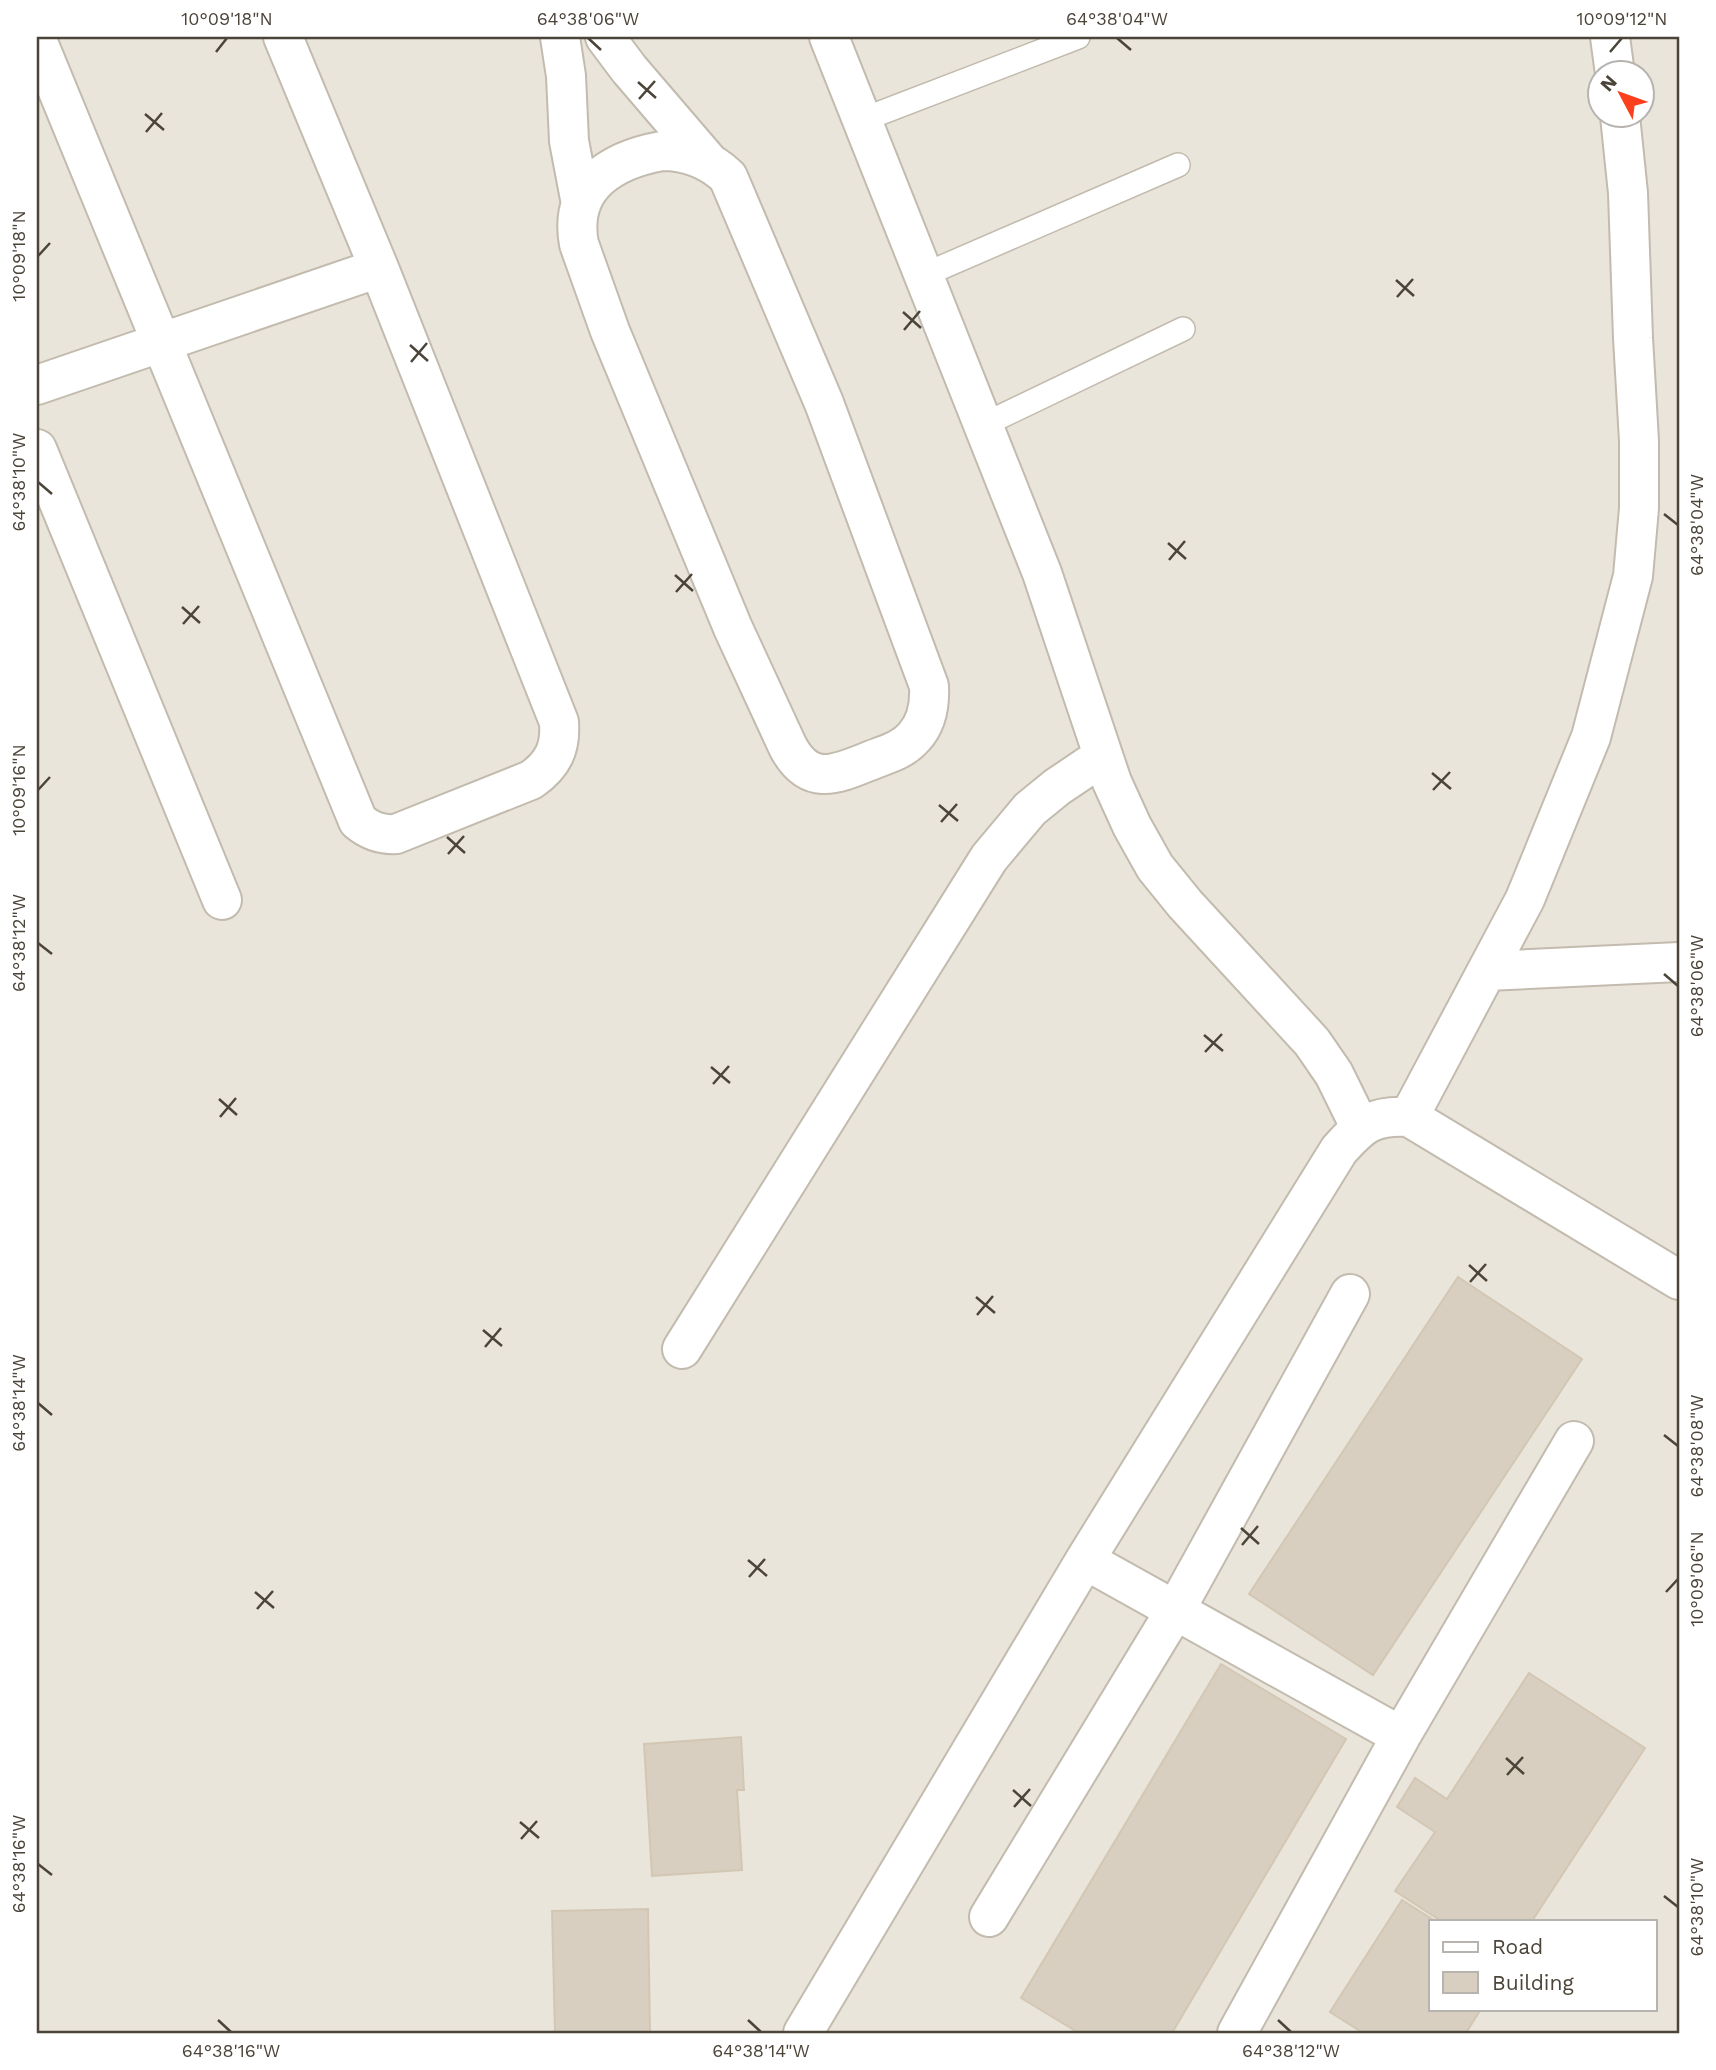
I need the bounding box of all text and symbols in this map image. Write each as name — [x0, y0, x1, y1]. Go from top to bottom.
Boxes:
text: 10°09'18"N — [181, 8, 273, 29]
text: 64°38'06"W — [537, 8, 639, 29]
text: 64°38'04"W — [1066, 8, 1168, 29]
text: 10°09'12"N — [1577, 8, 1668, 29]
north arrow — [1586, 60, 1656, 130]
text: N — [1595, 70, 1622, 96]
text: 10°09'18"N — [8, 210, 29, 302]
text: 64°38'10"W — [8, 433, 29, 531]
text: 64°38'04"W — [1686, 474, 1707, 576]
text: 10°09'16"N — [8, 744, 29, 836]
text: 64°38'12"W — [8, 894, 29, 992]
text: 64°38'06"W — [1686, 935, 1707, 1037]
text: 64°38'14"W — [8, 1354, 29, 1452]
text: 64°38'08"W — [1686, 1395, 1707, 1497]
text: 10°09'06"N — [1686, 1531, 1707, 1627]
text: 64°38'16"W — [8, 1815, 29, 1913]
text: 64°38'10"W — [1686, 1858, 1707, 1956]
legend — [1429, 1920, 1656, 2010]
text: Road — [1492, 1934, 1543, 1959]
text: Building — [1492, 1970, 1574, 1995]
text: 64°38'16"W — [182, 2040, 280, 2061]
text: 64°38'14"W — [712, 2040, 810, 2061]
text: 64°38'12"W — [1242, 2040, 1340, 2061]

